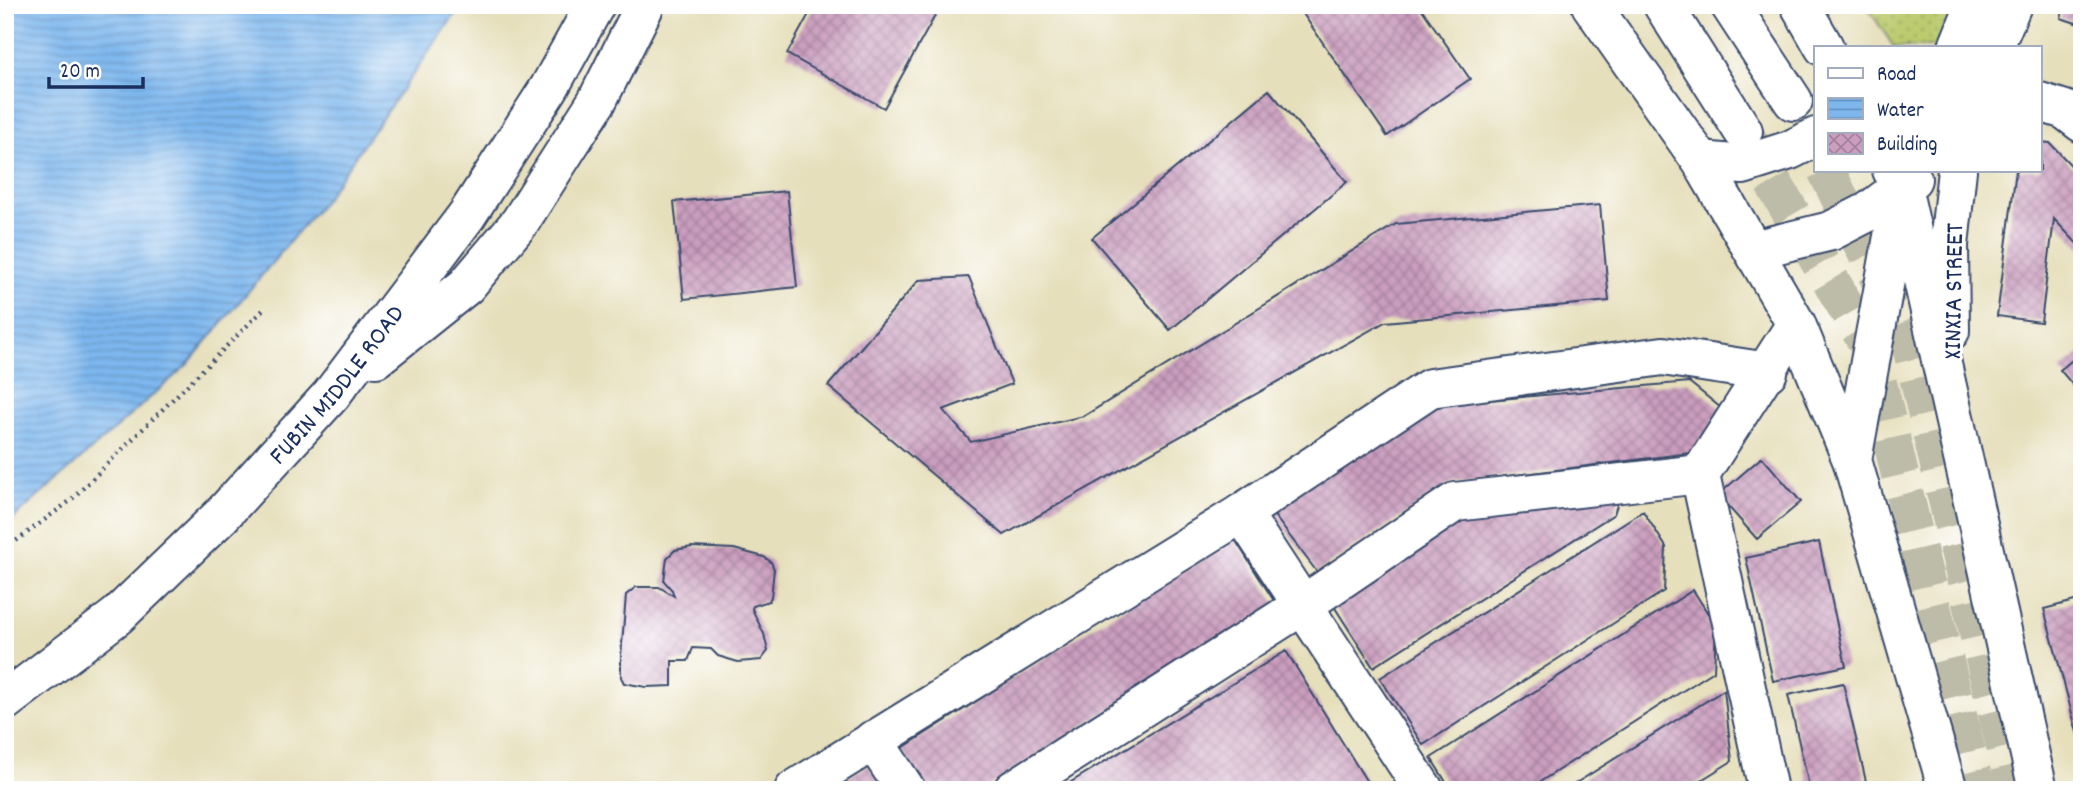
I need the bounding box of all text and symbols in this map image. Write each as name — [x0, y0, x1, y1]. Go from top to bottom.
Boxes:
scale bar — [49, 46, 144, 90]
legend — [1814, 46, 2042, 172]
text: 20 m — [60, 58, 100, 88]
text: Road — [1877, 61, 1916, 91]
text: Water — [1877, 97, 1924, 127]
text: Building — [1877, 131, 1937, 161]
street label: XINXIA STREET — [1936, 222, 1975, 359]
street label: FUBIN MIDDLE ROAD — [261, 298, 415, 474]

